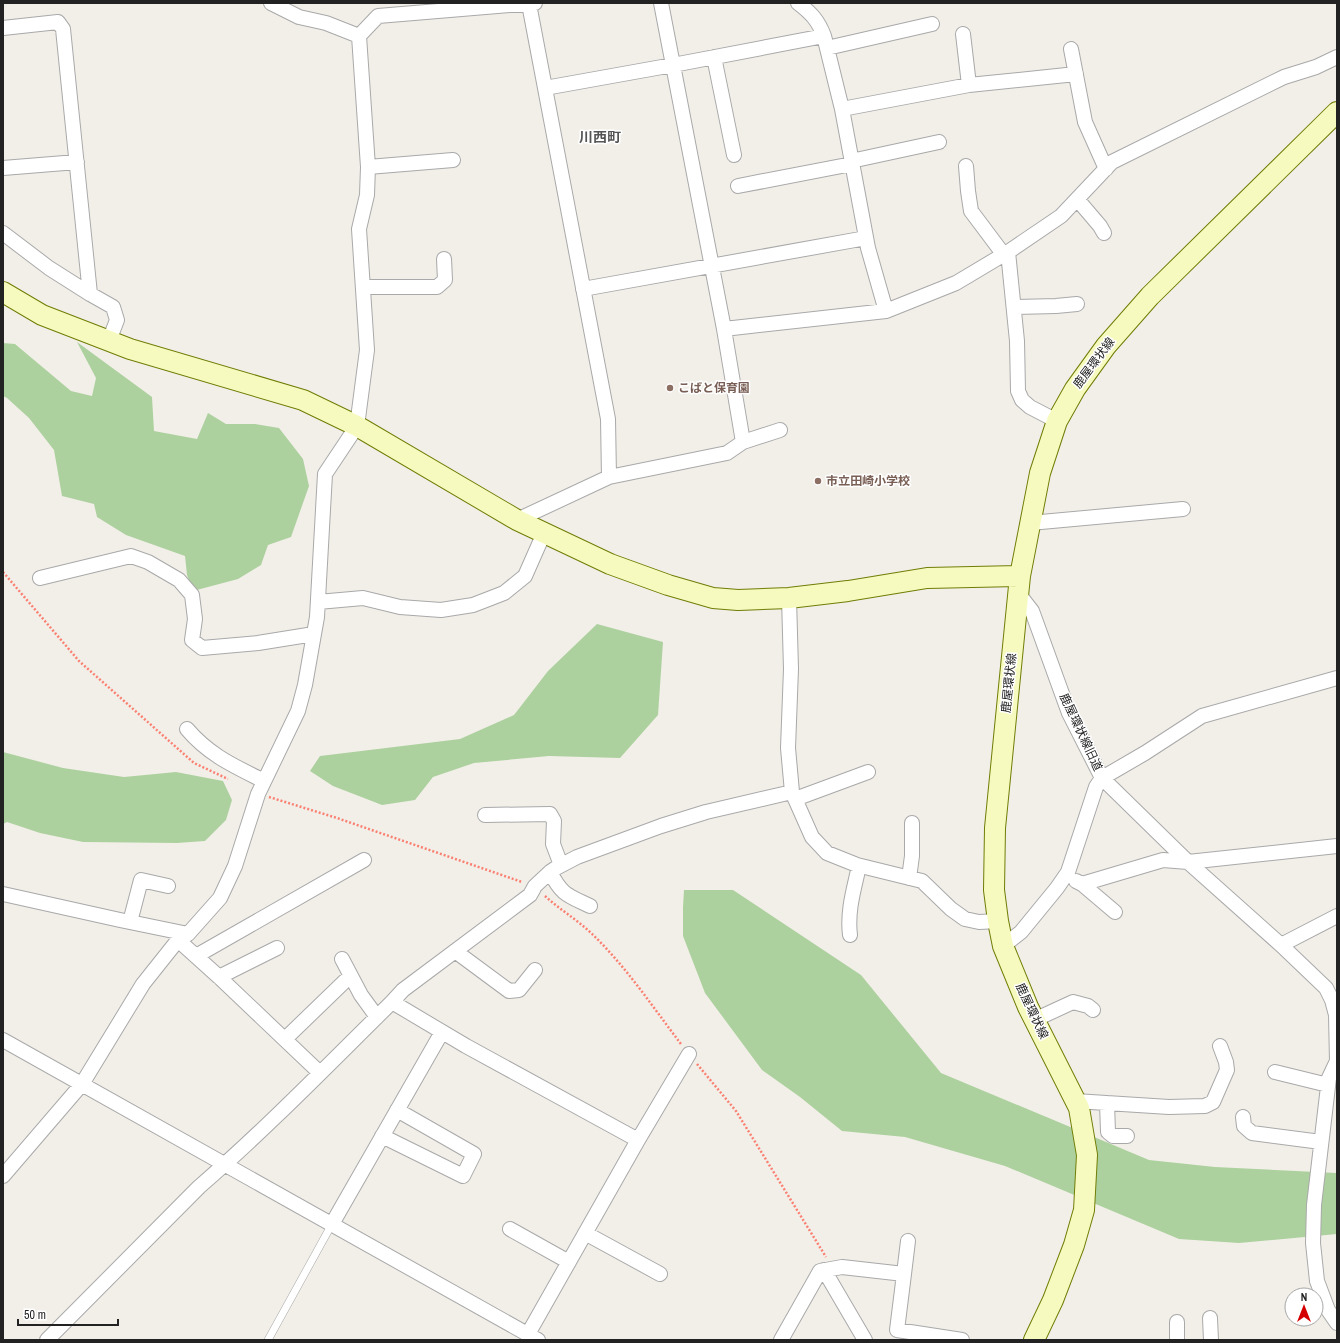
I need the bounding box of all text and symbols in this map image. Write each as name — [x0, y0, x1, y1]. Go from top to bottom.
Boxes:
district label: 川西町 — [579, 128, 621, 146]
street label: 鹿屋環状線 — [1070, 334, 1118, 392]
place label: こばと保育園 — [678, 380, 750, 396]
marker: こばと保育園 — [665, 383, 675, 393]
place label: 市立田崎小学校 — [826, 473, 910, 489]
marker: 市立田崎小学校 — [813, 476, 823, 486]
street label: 鹿屋環状線 — [998, 652, 1020, 714]
street label: 鹿屋環状線旧道 — [1056, 691, 1106, 773]
street label: 鹿屋環状線 — [1012, 980, 1052, 1042]
north arrow — [1284, 1287, 1324, 1327]
text: N — [1301, 1290, 1307, 1304]
scale bar — [18, 1301, 118, 1327]
text: 50 m — [24, 1307, 46, 1323]

